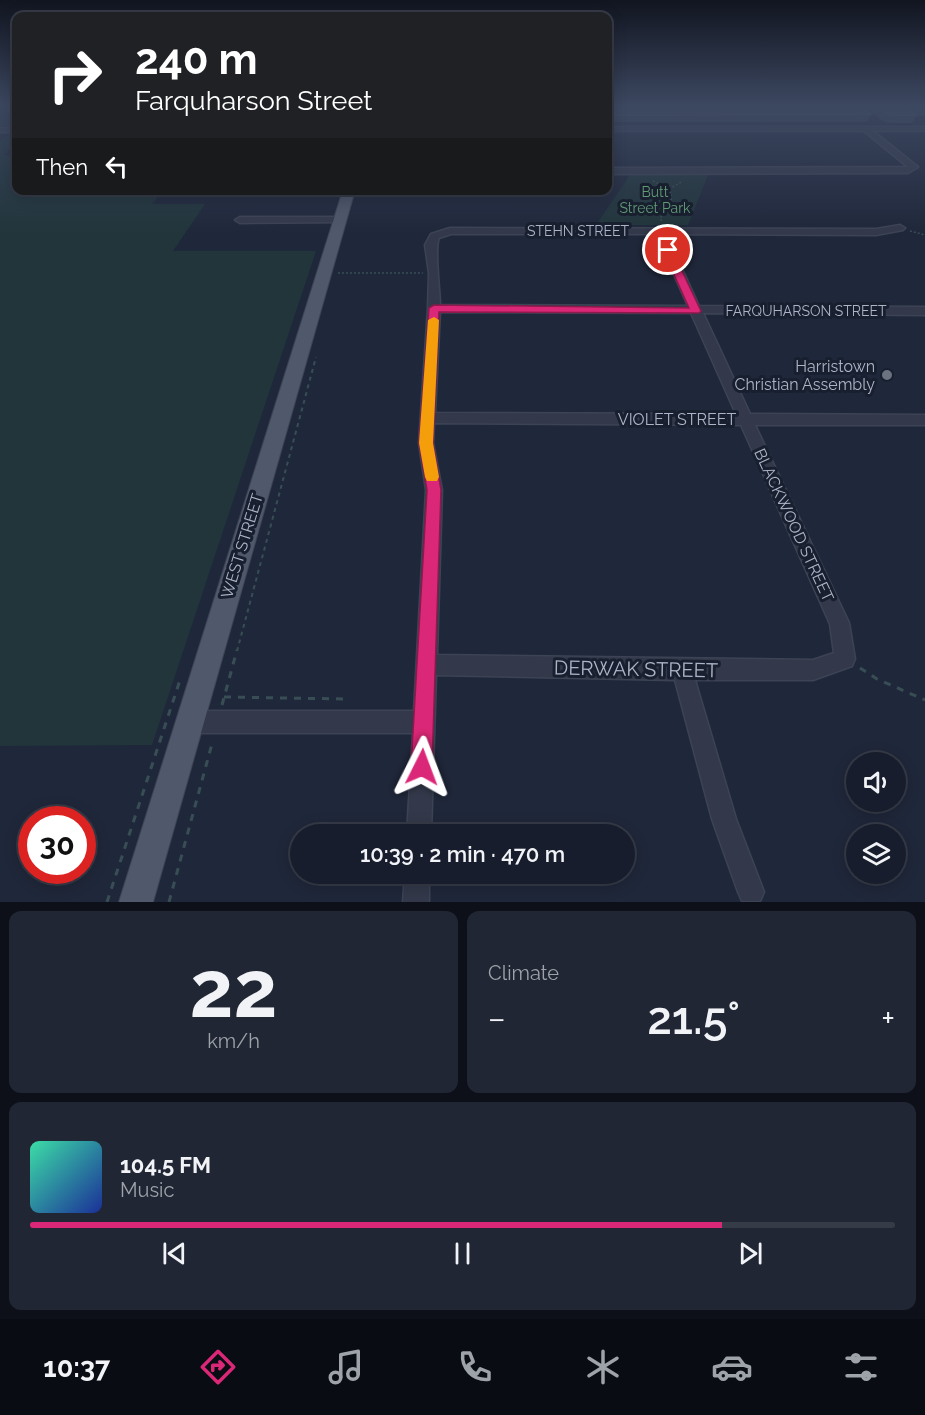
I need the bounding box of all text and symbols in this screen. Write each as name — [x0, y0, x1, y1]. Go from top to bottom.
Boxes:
text: 240 m — [135, 35, 258, 84]
icon: right — [36, 36, 114, 114]
text: Farquharson Street — [135, 85, 372, 116]
icon: left — [100, 150, 133, 183]
text: Then — [36, 154, 88, 180]
park label: Butt Street Park — [620, 184, 691, 216]
street label: STEHN STREET — [527, 223, 629, 239]
pin — [642, 224, 693, 275]
icon: arrive — [651, 233, 684, 266]
street label: FARQUHARSON STREET — [725, 303, 887, 319]
place label: Harristown Christian Assembly — [735, 357, 875, 394]
marker: Harristown Christian Assembly — [880, 368, 894, 382]
street label: VIOLET STREET — [618, 410, 736, 429]
street label: BLACKWOOD STREET — [750, 445, 838, 605]
street label: WEST STREET — [217, 491, 267, 601]
street label: DERWAK STREET — [554, 656, 718, 682]
position arrow — [390, 735, 454, 799]
map controls — [846, 752, 906, 884]
button: sound — [846, 752, 906, 812]
speed limit sign: 30 — [18, 806, 96, 884]
button: layers — [846, 824, 906, 884]
text: 10:39 · 2 min · 470 m — [360, 841, 565, 867]
text: 22 — [190, 944, 277, 1035]
text: Climate — [488, 961, 559, 985]
text: 21.5° — [647, 992, 740, 1045]
text: − — [488, 999, 506, 1038]
text: + — [881, 999, 895, 1038]
text: km/h — [207, 1029, 260, 1053]
text: 104.5 FM — [120, 1152, 211, 1178]
text: Music — [120, 1178, 174, 1202]
icon: previous — [158, 1237, 191, 1270]
icon: pause — [446, 1237, 479, 1270]
icon: next — [734, 1237, 767, 1270]
icon: directions — [197, 1346, 239, 1388]
icon: music — [325, 1346, 367, 1388]
icon: phone — [454, 1346, 496, 1388]
icon: climate — [582, 1346, 624, 1388]
icon: car — [711, 1346, 753, 1388]
icon: filters — [840, 1346, 882, 1388]
text: 10:37 — [43, 1352, 110, 1383]

